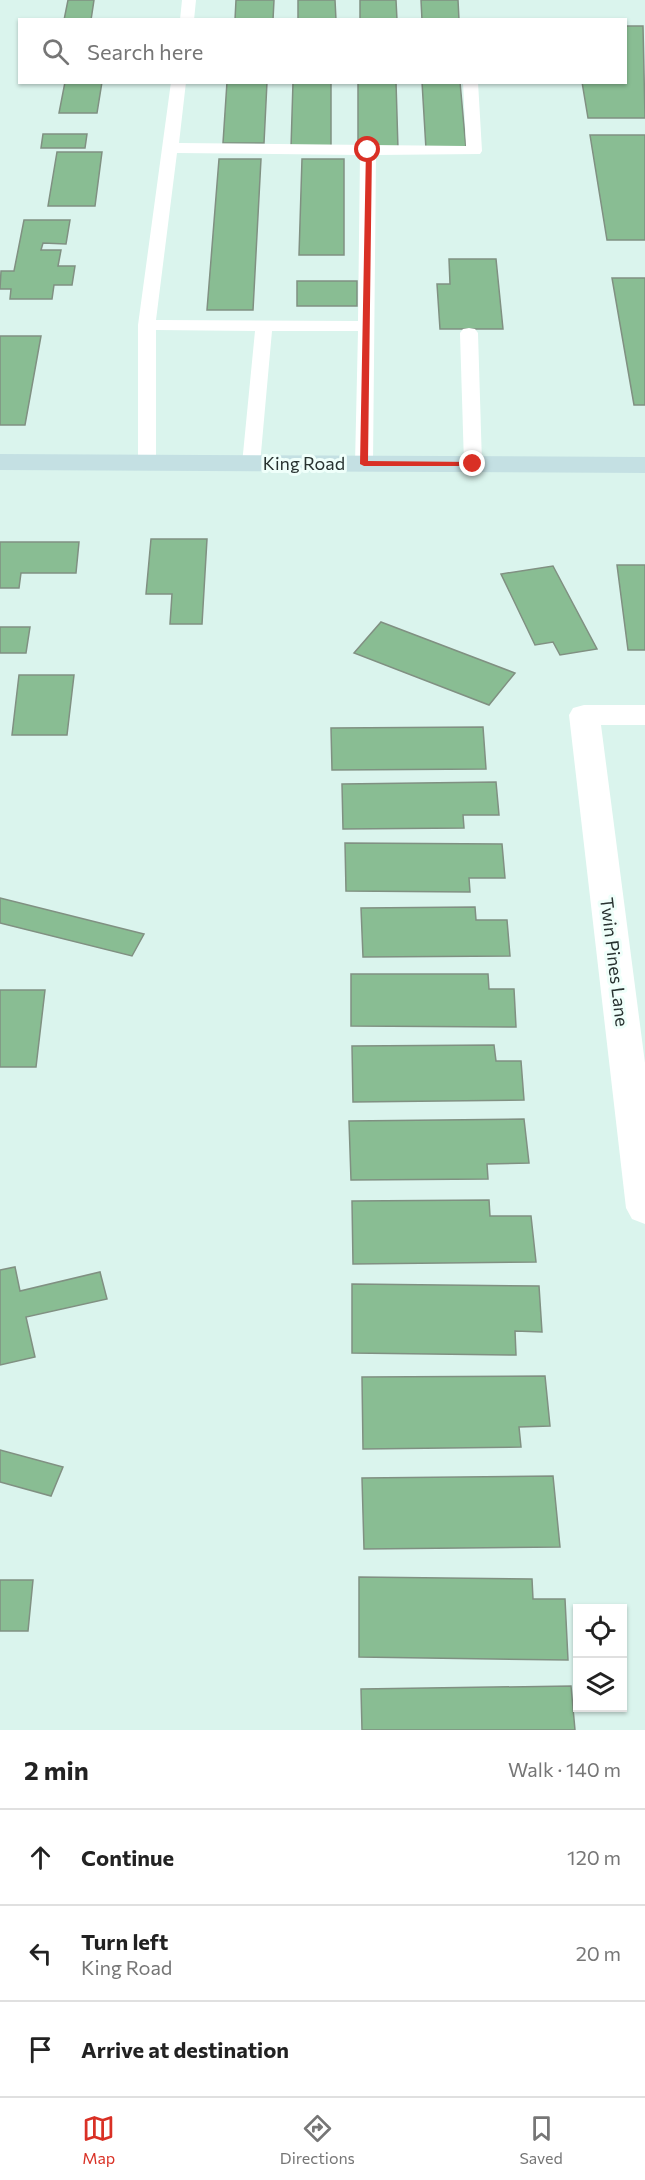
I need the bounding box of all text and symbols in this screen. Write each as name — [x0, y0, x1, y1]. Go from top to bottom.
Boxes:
search box — [18, 18, 627, 84]
icon: search — [39, 35, 72, 68]
text: Search here — [87, 38, 203, 65]
route start — [354, 136, 380, 162]
route end — [459, 450, 485, 476]
street label: King Road — [263, 452, 345, 474]
street label: Twin Pines Lane — [596, 896, 634, 1028]
map controls — [573, 1604, 627, 1712]
button: locate — [573, 1604, 627, 1658]
button: layers — [573, 1658, 627, 1712]
text: 2 min — [24, 1754, 89, 1785]
text: Walk · 140 m — [508, 1757, 621, 1781]
icon: ahead — [24, 1841, 57, 1874]
text: Continue — [81, 1844, 174, 1871]
text: 120 m — [567, 1845, 621, 1869]
text: Turn left — [81, 1928, 168, 1955]
icon: left — [24, 1937, 57, 1970]
text: 20 m — [576, 1941, 621, 1965]
text: King Road — [81, 1955, 172, 1979]
icon: arrive — [24, 2033, 57, 2066]
text: Arrive at destination — [81, 2036, 289, 2063]
tab: Map — [82, 2112, 115, 2167]
tab: Directions — [280, 2112, 355, 2167]
tab: Saved — [519, 2112, 563, 2167]

